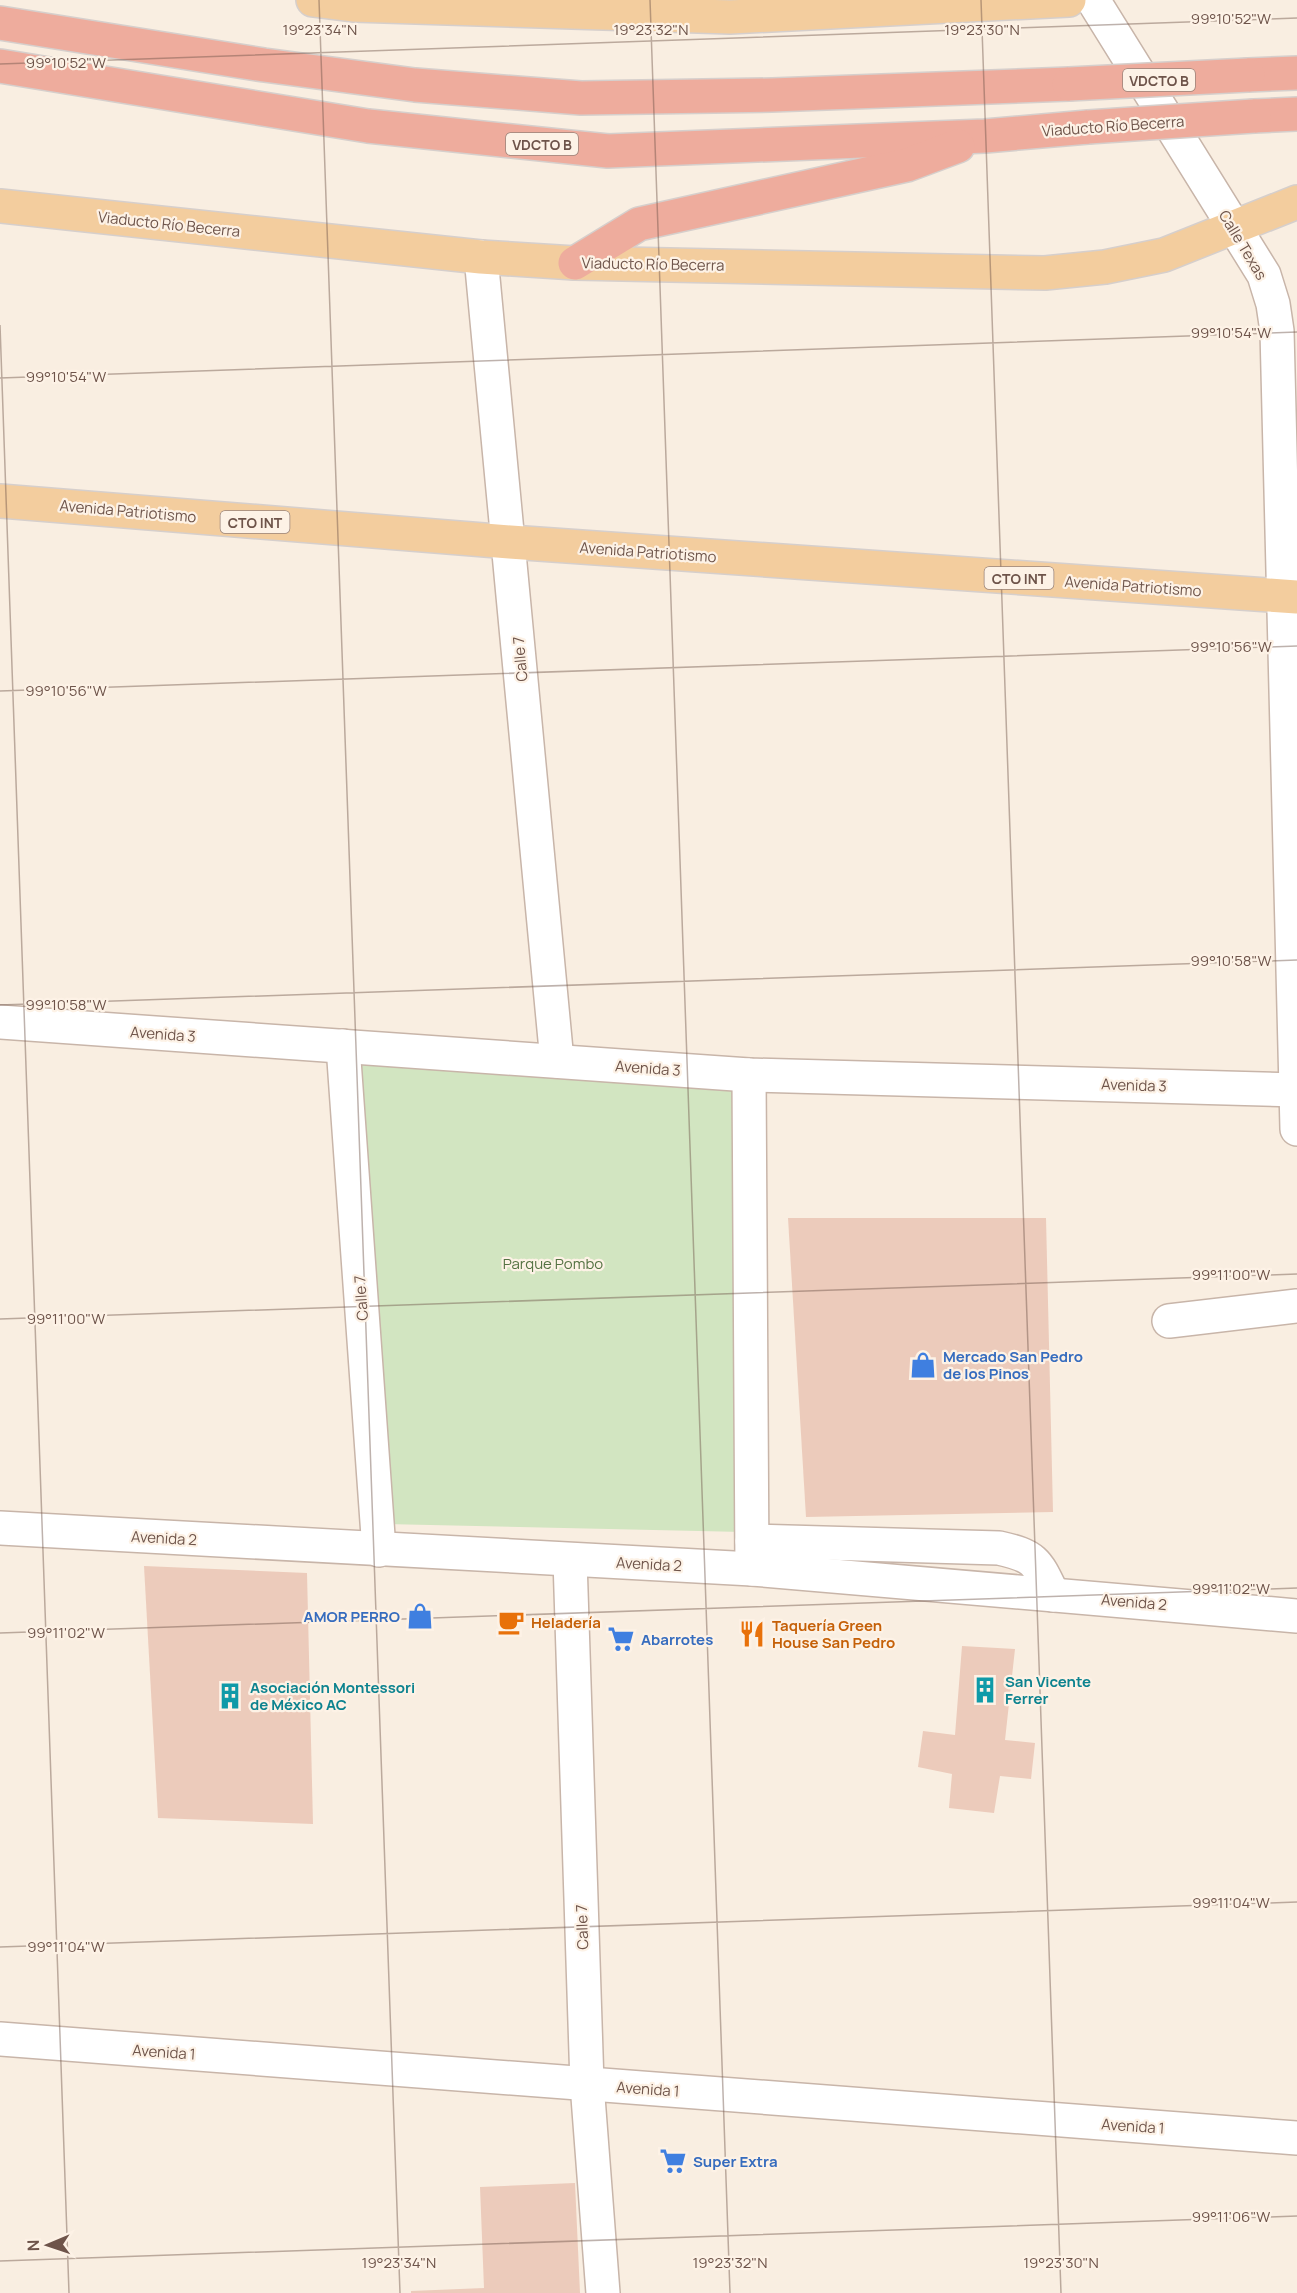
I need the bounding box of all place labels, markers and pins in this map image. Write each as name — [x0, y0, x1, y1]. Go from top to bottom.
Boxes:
place label: Mercado San Pedro de los Pinos — [943, 1346, 1083, 1384]
shop icon: Mercado San Pedro de los Pinos — [908, 1350, 938, 1380]
shop icon: AMOR PERRO — [405, 1601, 435, 1631]
place label: AMOR PERRO — [304, 1606, 400, 1627]
cafe icon: Heladería — [496, 1607, 526, 1637]
place label: Heladería — [531, 1612, 601, 1633]
place label: Taquería Green House San Pedro — [772, 1615, 895, 1653]
restaurant icon: Taquería Green House San Pedro — [737, 1619, 767, 1649]
supermarket icon: Abarrotes — [606, 1624, 636, 1654]
place label: Abarrotes — [641, 1629, 713, 1650]
place label: San Vicente Ferrer — [1005, 1671, 1091, 1709]
building icon: San Vicente Ferrer — [970, 1675, 1000, 1705]
place label: Asociación Montessori de México AC — [250, 1677, 415, 1715]
building icon: Asociación Montessori de México AC — [215, 1681, 245, 1711]
supermarket icon: Super Extra — [658, 2146, 688, 2176]
place label: Super Extra — [693, 2151, 778, 2172]

